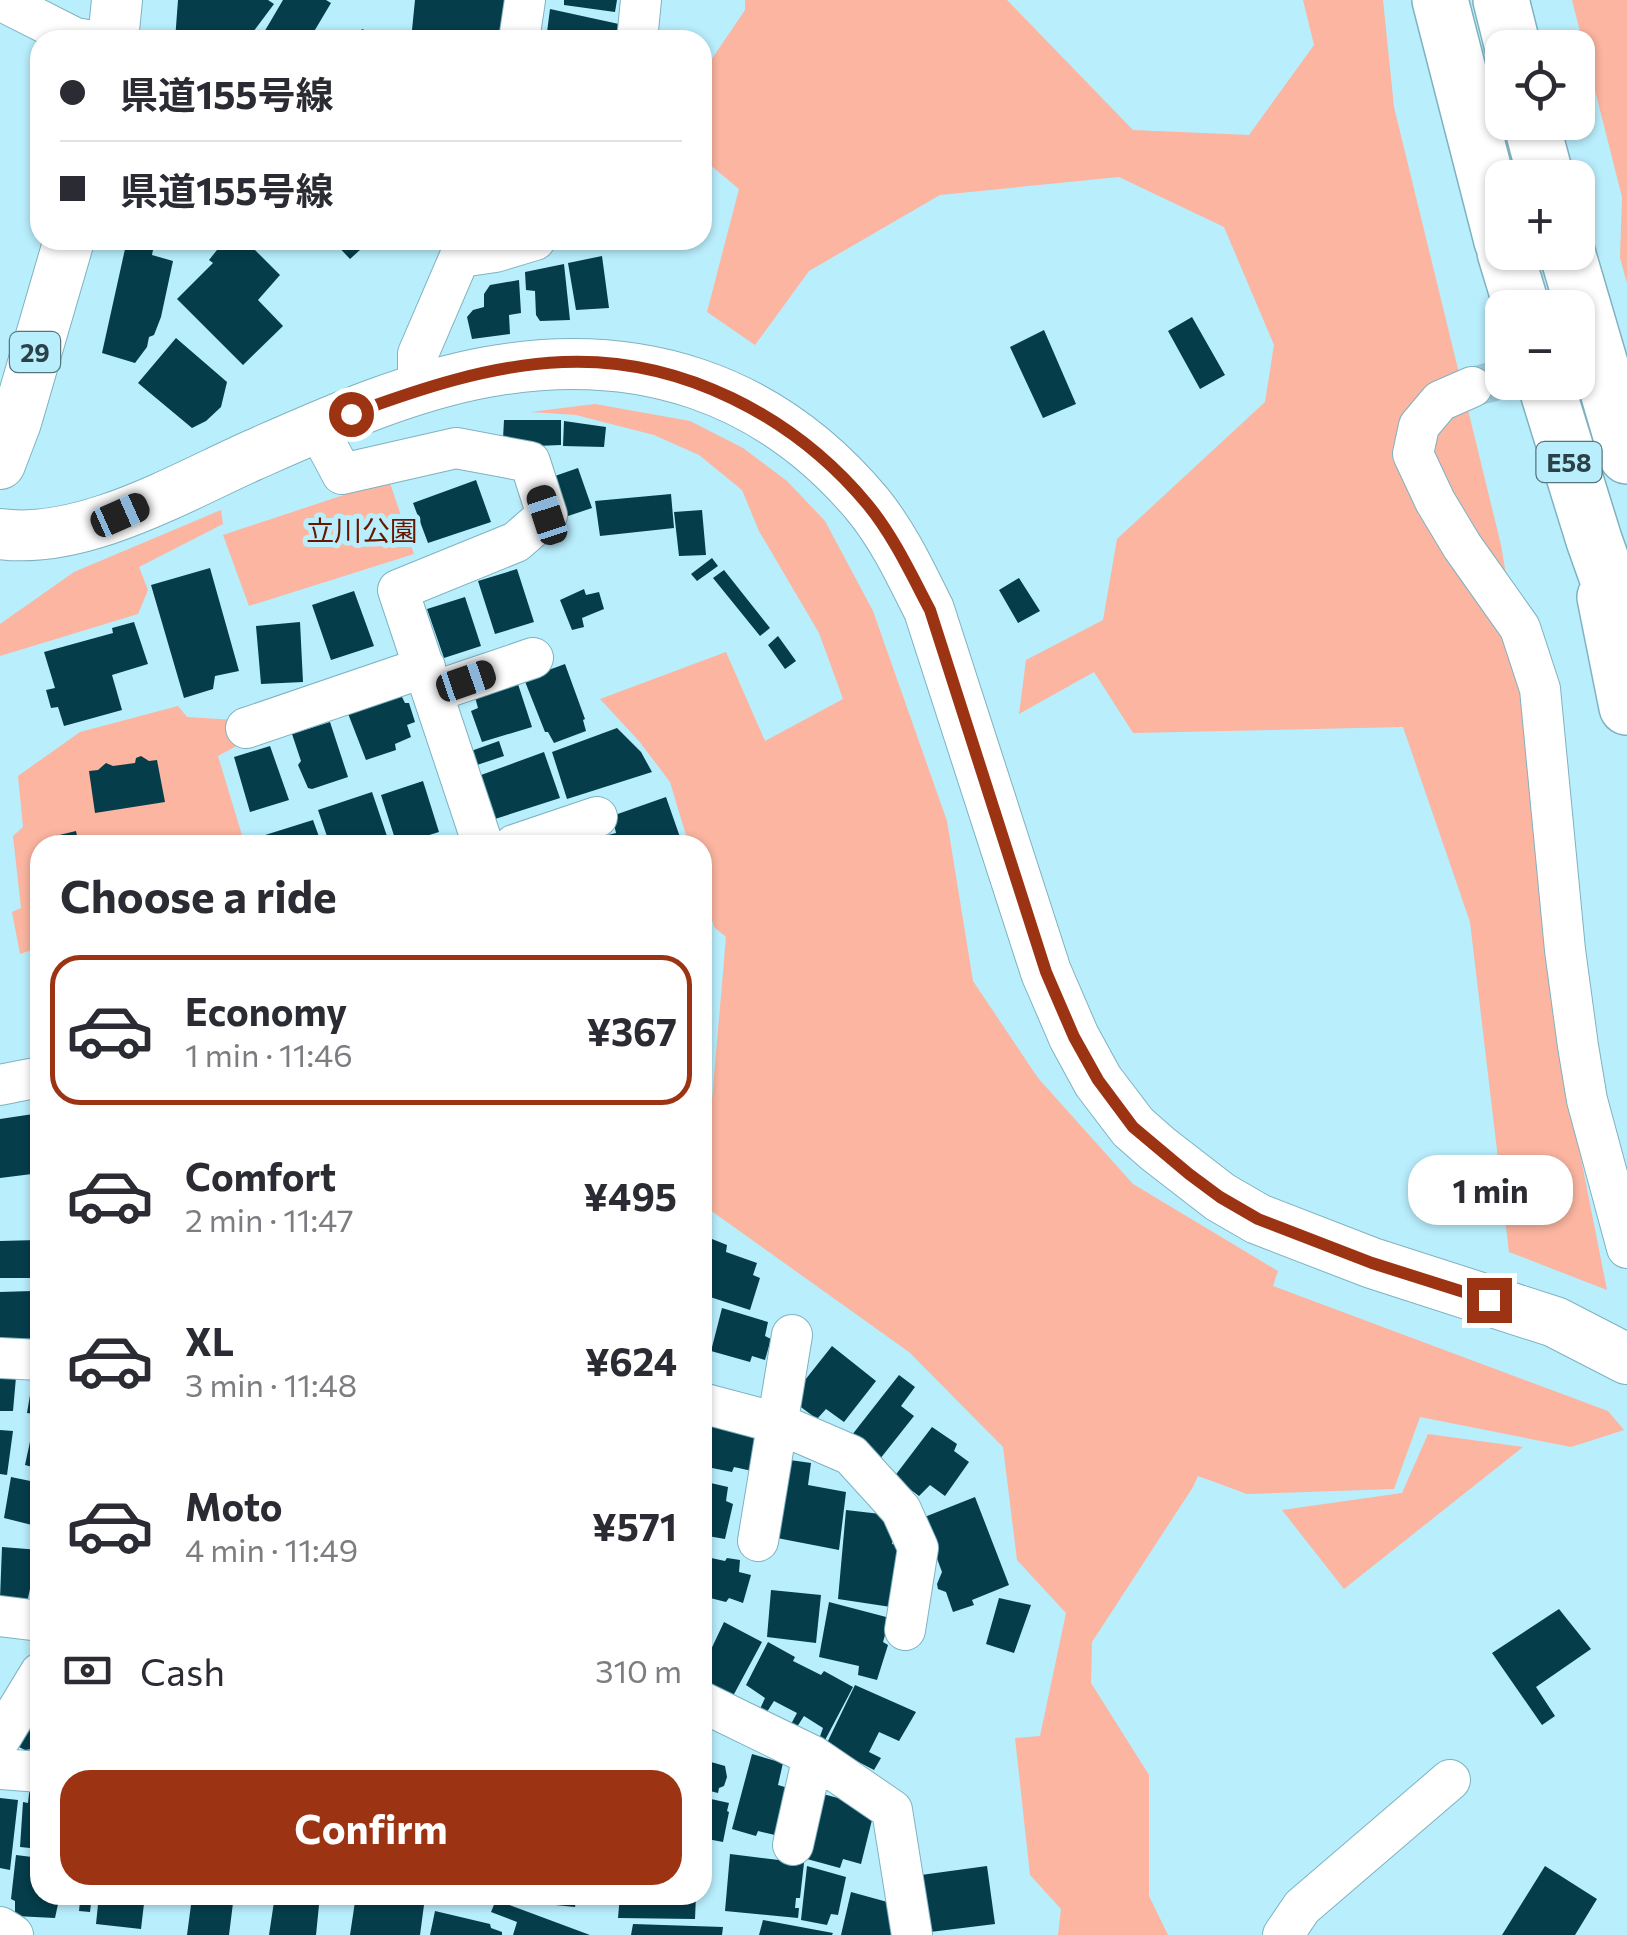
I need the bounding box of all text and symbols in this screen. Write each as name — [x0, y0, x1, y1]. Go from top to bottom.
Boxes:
map controls — [1485, 30, 1595, 400]
button: locate — [1485, 30, 1595, 140]
text: 県道155号線 — [120, 70, 334, 117]
button: + — [1485, 160, 1595, 270]
text: 県道155号線 — [120, 166, 334, 213]
button: − — [1485, 290, 1595, 400]
road number: 29 — [10, 332, 60, 372]
route start — [329, 392, 374, 437]
road number: E58 — [1536, 442, 1602, 482]
car — [523, 482, 571, 548]
car — [86, 489, 154, 541]
park label: 立川公園 — [306, 513, 418, 547]
car — [433, 657, 499, 705]
text: Choose a ride — [60, 867, 337, 922]
icon: car — [65, 985, 155, 1075]
text: Economy — [185, 987, 347, 1034]
text: ¥367 — [586, 1007, 677, 1054]
text: 1 min · 11:46 — [185, 1034, 353, 1074]
icon: car — [65, 1150, 155, 1240]
text: Comfort — [185, 1152, 336, 1199]
callout: 1 min — [1406, 1155, 1572, 1225]
text: 1 min — [1453, 1170, 1528, 1210]
text: ¥495 — [583, 1172, 677, 1219]
text: 2 min · 11:47 — [185, 1199, 354, 1239]
route end — [1467, 1278, 1512, 1323]
icon: car — [65, 1315, 155, 1405]
text: XL — [185, 1317, 234, 1364]
text: ¥624 — [585, 1337, 677, 1384]
text: 3 min · 11:48 — [185, 1364, 357, 1404]
icon: car — [65, 1480, 155, 1570]
text: Moto — [185, 1482, 283, 1529]
text: ¥571 — [592, 1502, 677, 1549]
text: 4 min · 11:49 — [185, 1529, 358, 1569]
icon: cash — [60, 1643, 115, 1698]
text: Cash — [140, 1647, 225, 1694]
text: 310 m — [595, 1650, 682, 1690]
button: Confirm — [60, 1770, 682, 1885]

